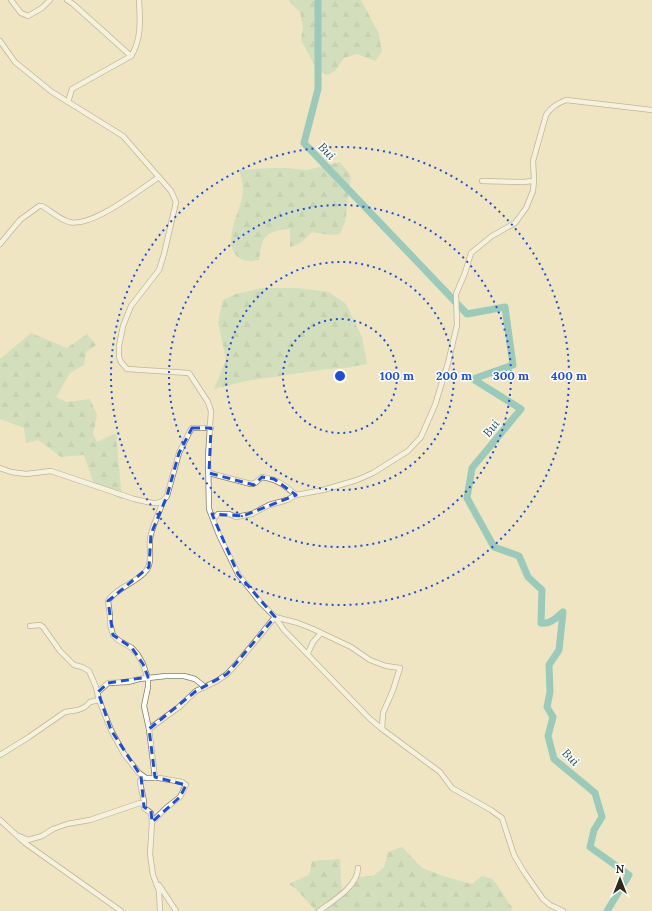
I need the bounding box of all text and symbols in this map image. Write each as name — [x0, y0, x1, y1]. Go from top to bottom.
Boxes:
water label: Bui — [315, 139, 339, 163]
text: 100 m — [380, 368, 414, 383]
text: 200 m — [436, 368, 472, 383]
text: 300 m — [493, 368, 529, 383]
text: 400 m — [551, 368, 587, 383]
centre of rings — [333, 369, 347, 383]
water label: Bui — [479, 416, 503, 440]
water label: Bui — [559, 745, 583, 769]
north arrow — [600, 859, 640, 899]
text: N — [616, 862, 625, 876]

